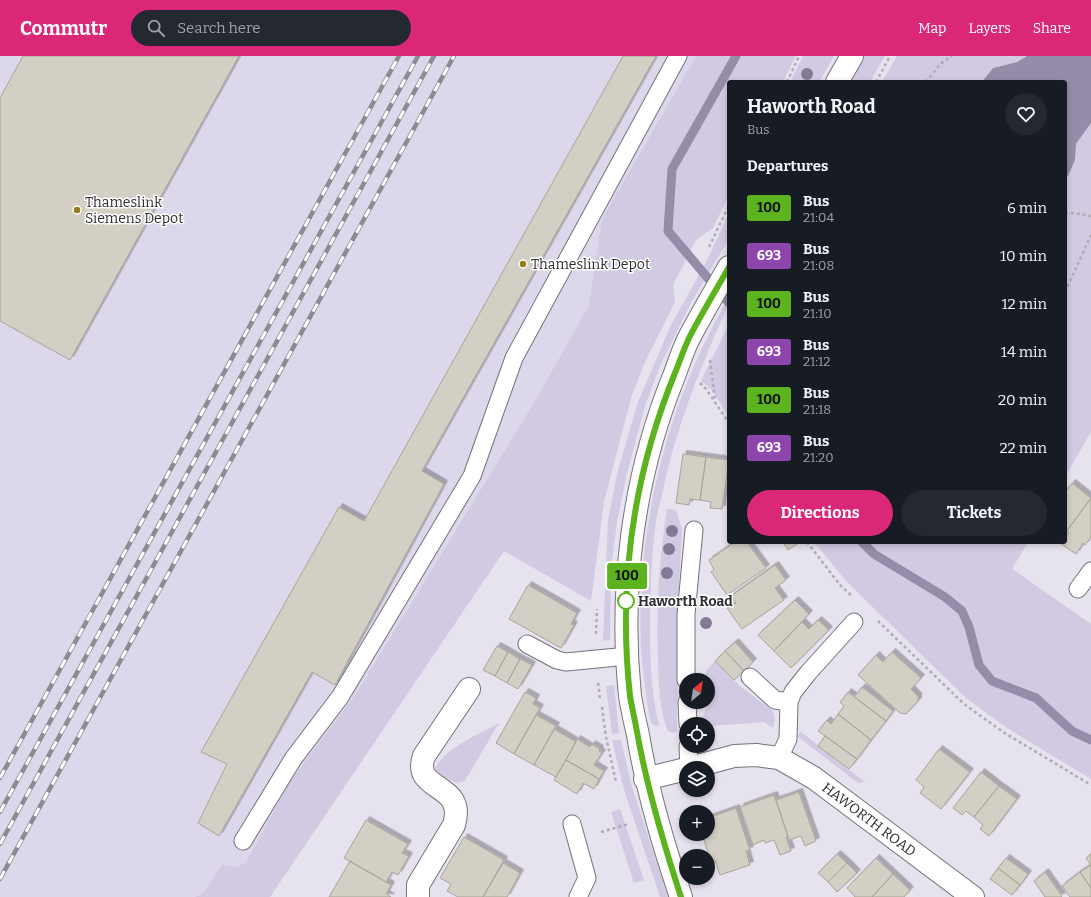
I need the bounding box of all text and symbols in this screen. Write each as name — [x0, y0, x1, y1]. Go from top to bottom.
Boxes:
search box — [131, 10, 411, 46]
text: Commutr — [20, 17, 107, 40]
icon: search — [145, 17, 167, 39]
text: Search here — [177, 19, 261, 37]
text: Map — [918, 20, 946, 37]
text: Layers — [968, 20, 1011, 37]
text: Share — [1033, 20, 1071, 37]
button: heart — [1005, 93, 1047, 135]
text: Haworth Road — [747, 95, 876, 118]
text: Bus — [747, 122, 769, 137]
text: Departures — [747, 157, 828, 175]
text: Bus — [803, 192, 829, 210]
place label: Thameslink Siemens Depot — [85, 194, 183, 227]
text: 100 — [757, 199, 781, 216]
text: 6 min — [1007, 199, 1047, 217]
marker: Thameslink Siemens Depot — [72, 205, 82, 215]
text: 21:04 — [803, 210, 834, 225]
text: Bus — [803, 240, 829, 258]
text: 693 — [757, 247, 781, 264]
text: 10 min — [1000, 247, 1047, 265]
place label: Thameslink Depot — [531, 256, 650, 273]
text: 21:08 — [803, 258, 834, 273]
marker: Thameslink Depot — [518, 259, 528, 269]
text: Bus — [803, 288, 829, 306]
text: 100 — [757, 295, 781, 312]
text: 12 min — [1001, 295, 1047, 313]
text: 21:10 — [803, 306, 832, 321]
text: Bus — [803, 336, 829, 354]
text: 693 — [757, 343, 781, 360]
text: 14 min — [1001, 343, 1047, 361]
text: 21:12 — [803, 354, 830, 369]
text: Bus — [803, 384, 829, 402]
text: 100 — [757, 391, 781, 408]
text: 20 min — [998, 391, 1047, 409]
text: 21:18 — [803, 402, 831, 417]
text: Bus — [803, 432, 829, 450]
text: 693 — [757, 439, 781, 456]
text: 22 min — [999, 439, 1047, 457]
text: 21:20 — [803, 450, 834, 465]
button: Directions — [747, 490, 893, 536]
button: Tickets — [901, 490, 1047, 536]
line badge: 100 — [604, 563, 650, 589]
text: 100 — [615, 567, 639, 584]
marker: Haworth Road — [617, 592, 635, 610]
place label: Haworth Road — [638, 593, 733, 610]
north arrow — [679, 673, 715, 709]
map controls — [679, 673, 715, 885]
button: locate — [679, 717, 715, 753]
button: layers — [679, 761, 715, 797]
street label: HAWORTH ROAD — [819, 779, 919, 860]
button: + — [679, 805, 715, 841]
button: − — [679, 849, 715, 885]

